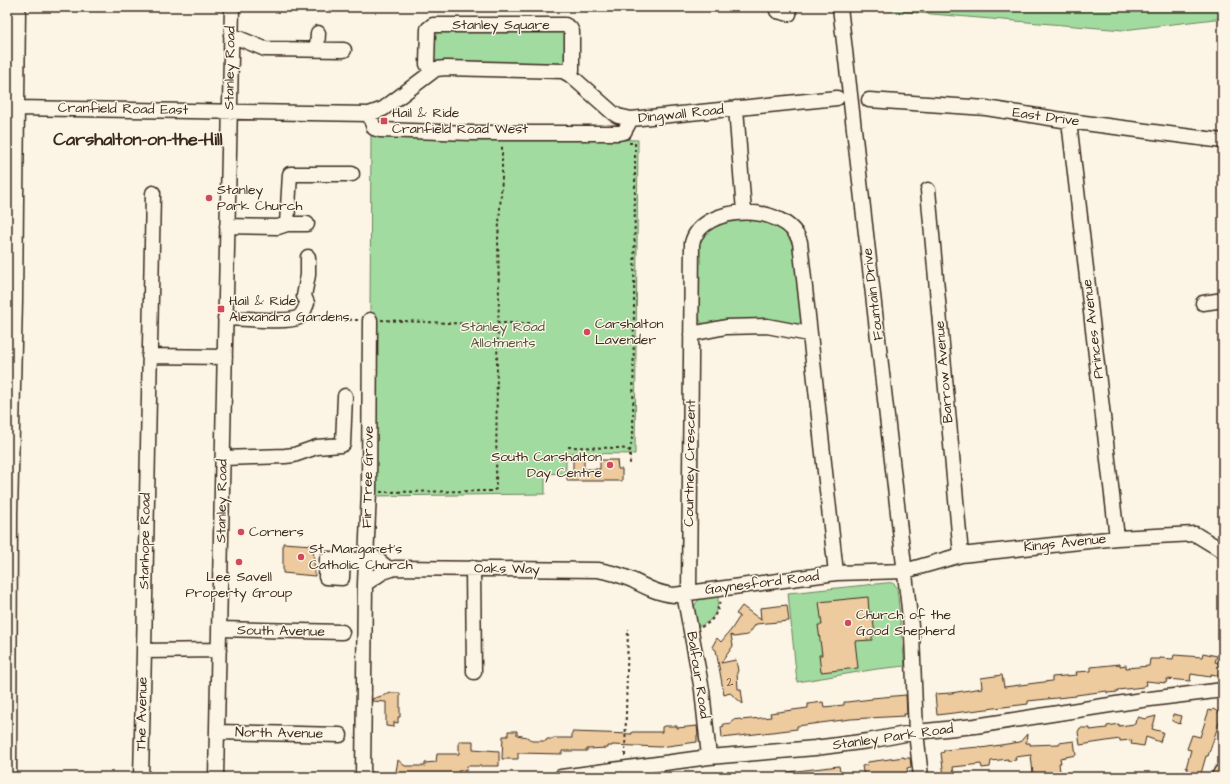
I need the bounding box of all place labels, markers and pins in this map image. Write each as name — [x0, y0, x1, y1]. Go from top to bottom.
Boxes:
place label: Hail & Ride Cranfield Road West — [392, 103, 528, 139]
marker: Hail & Ride Cranfield Road West — [379, 116, 389, 126]
place label: Stanley Park Church — [217, 180, 303, 216]
marker: Stanley Park Church — [204, 193, 214, 203]
place label: Hail & Ride Alexandra Gardens — [229, 291, 349, 327]
marker: Hail & Ride Alexandra Gardens — [216, 304, 226, 314]
place label: Carshalton Lavender — [595, 314, 664, 350]
marker: Carshalton Lavender — [582, 327, 592, 337]
place label: South Carshalton Day Centre — [491, 447, 602, 483]
marker: South Carshalton Day Centre — [605, 460, 615, 470]
place label: Corners — [249, 522, 304, 542]
marker: Corners — [236, 527, 246, 537]
place label: St. Margaret's Catholic Church — [309, 539, 413, 575]
marker: St. Margaret's Catholic Church — [296, 552, 306, 562]
marker: Lee Savell Property Group — [234, 557, 244, 567]
place label: Lee Savell Property Group — [186, 567, 293, 603]
place label: Church of the Good Shepherd — [856, 605, 955, 641]
marker: Church of the Good Shepherd — [843, 618, 853, 628]

